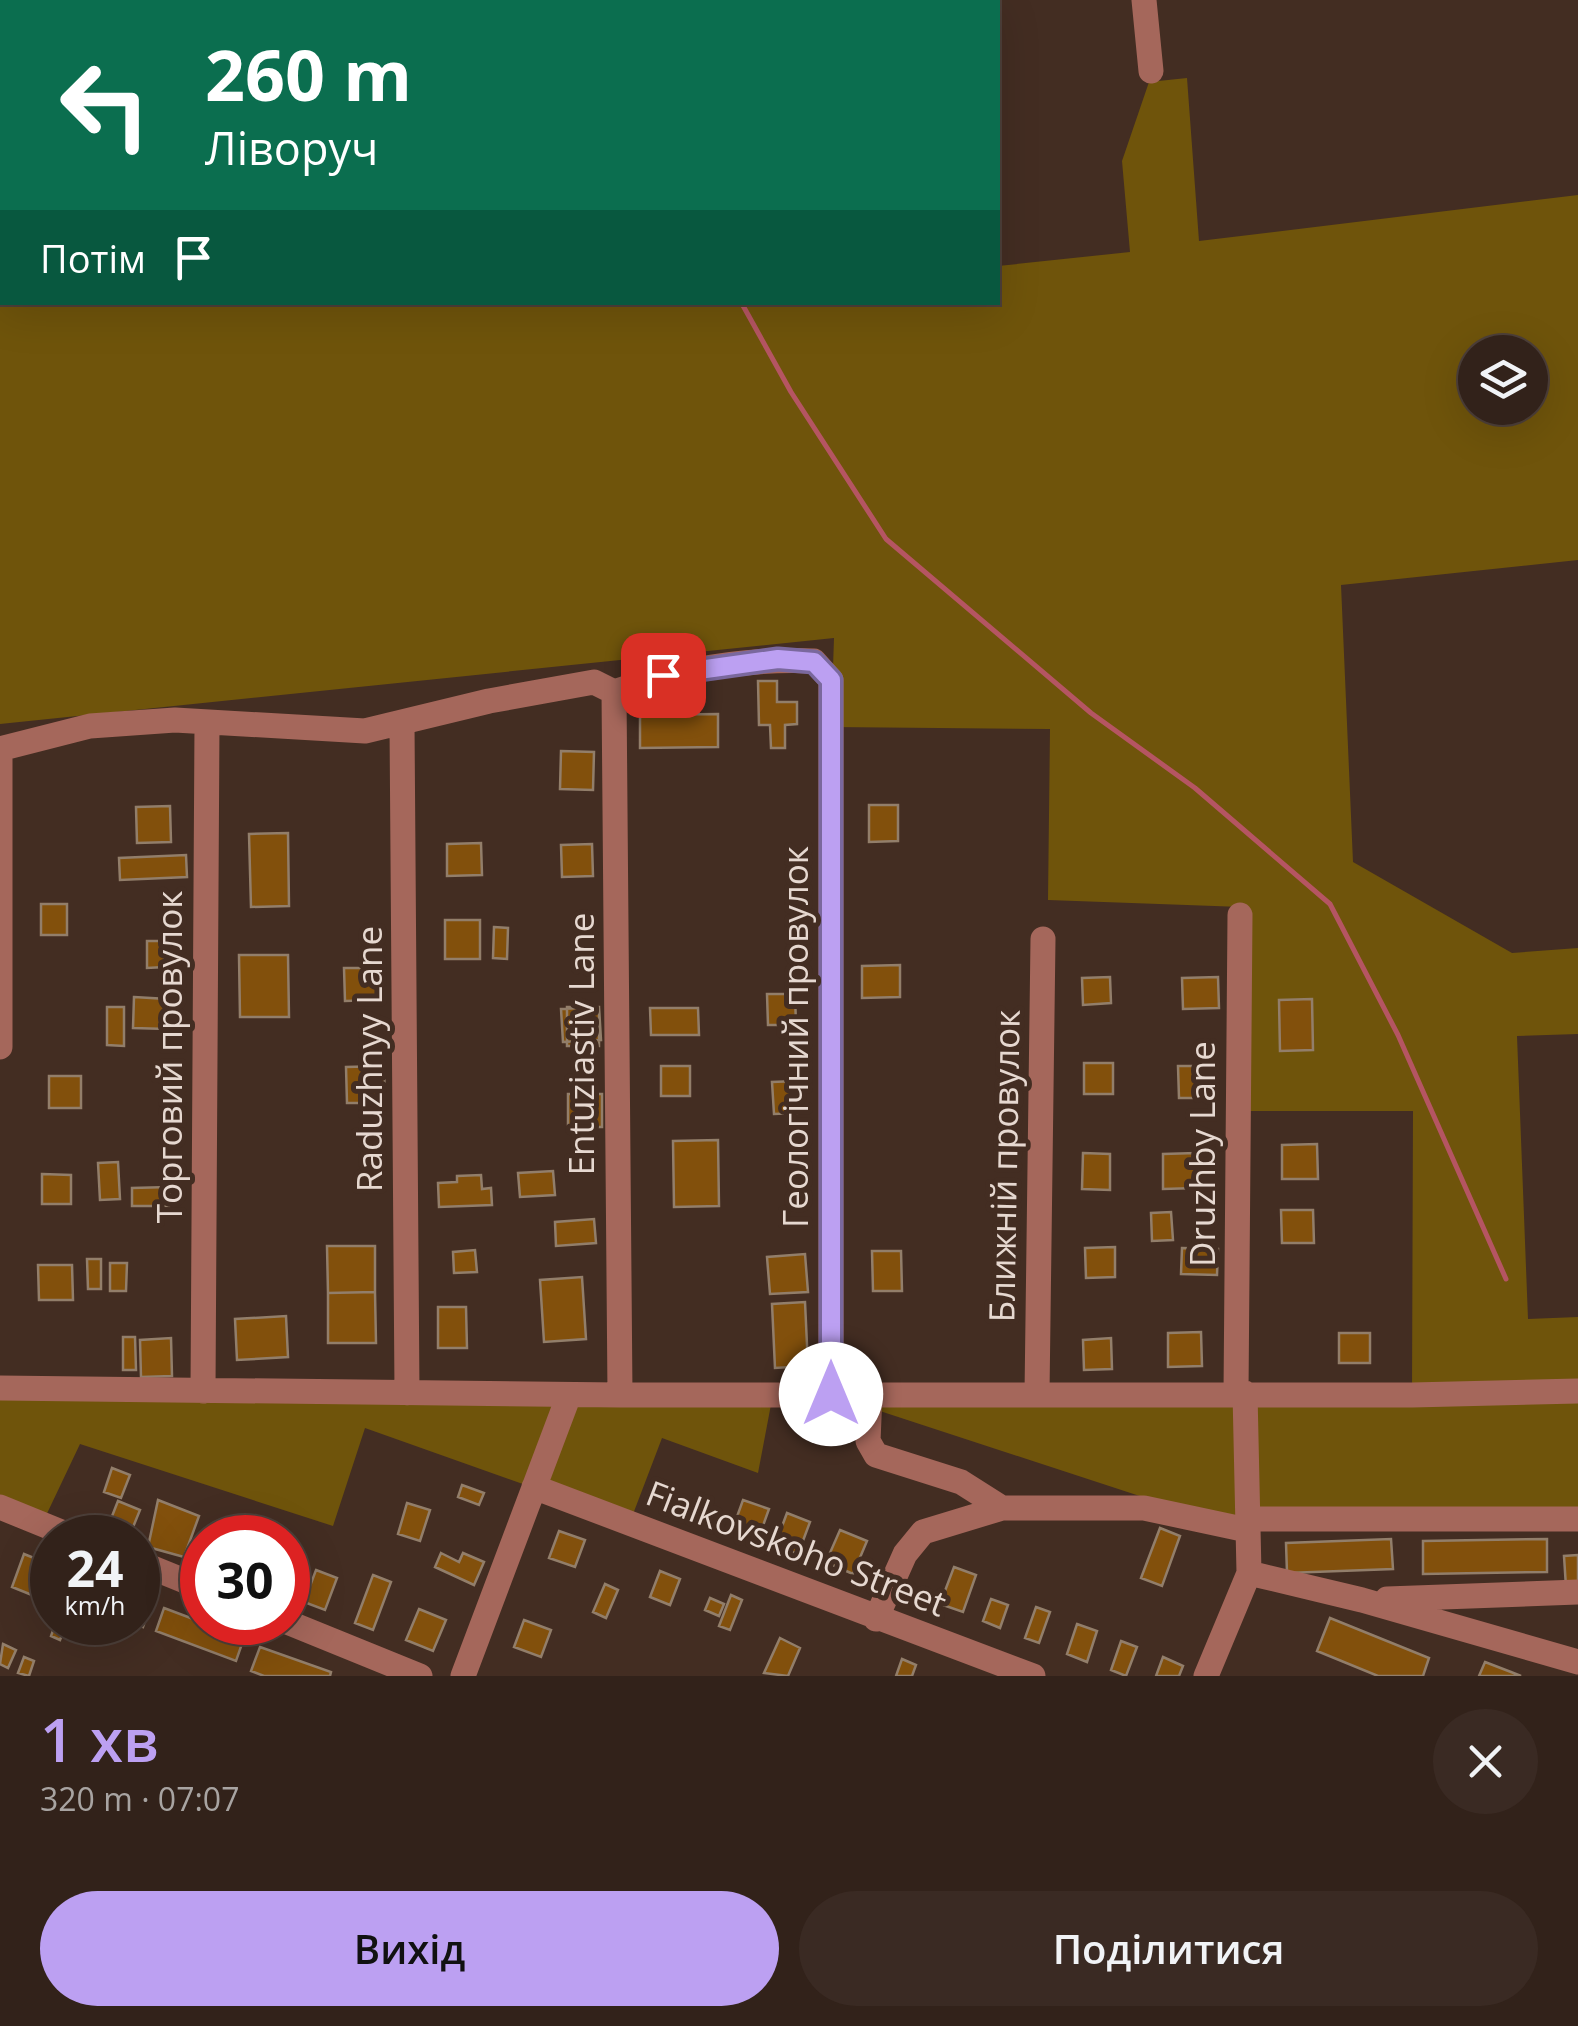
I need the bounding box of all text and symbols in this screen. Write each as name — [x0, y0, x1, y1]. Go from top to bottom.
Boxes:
text: 260 m — [205, 26, 412, 122]
icon: left — [40, 40, 170, 170]
text: Ліворуч — [205, 117, 378, 178]
icon: arrive — [166, 230, 221, 285]
text: Потім — [40, 232, 146, 284]
map controls — [1458, 335, 1548, 425]
button: layers — [1458, 335, 1548, 425]
pin — [621, 633, 706, 718]
icon: arrive — [636, 648, 691, 703]
street label: Геологічний провулок — [771, 846, 818, 1228]
street label: Торговий провулок — [145, 891, 192, 1223]
street label: Entuziastiv Lane — [557, 913, 604, 1175]
street label: Raduzhnyy Lane — [345, 926, 392, 1192]
street label: Ближній провулок — [977, 1009, 1030, 1323]
street label: Druzhby Lane — [1178, 1041, 1225, 1267]
position arrow — [779, 1342, 883, 1446]
street label: Fialkovskoho Street — [640, 1469, 953, 1626]
speed limit sign: 30 — [180, 1515, 310, 1645]
text: 24 — [66, 1534, 124, 1602]
text: km/h — [65, 1588, 125, 1622]
text: 1 хв — [40, 1698, 159, 1780]
button: close — [1433, 1709, 1538, 1814]
text: 320 m · 07:07 — [40, 1777, 239, 1820]
button: Вихід — [40, 1891, 779, 2006]
button: Поділитися — [799, 1891, 1538, 2006]

